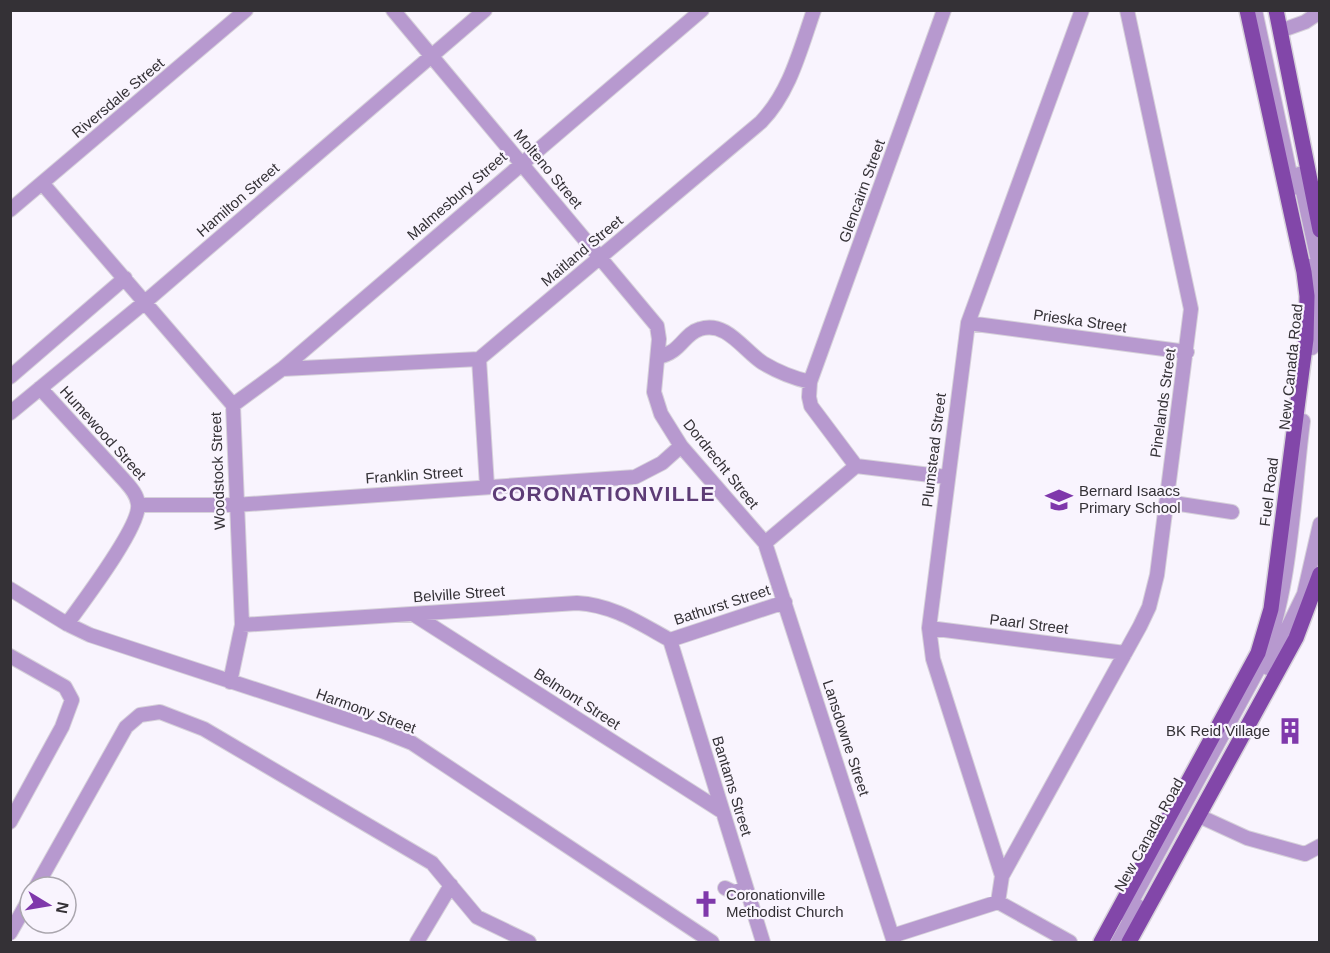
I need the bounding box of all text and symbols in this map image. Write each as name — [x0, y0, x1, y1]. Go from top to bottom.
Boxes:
street label: Riversdale Street — [68, 54, 168, 141]
street label: Molteno Street — [511, 126, 587, 212]
street label: Glencairn Street — [835, 136, 888, 245]
street label: Malmesbury Street — [404, 147, 510, 243]
street label: Hamilton Street — [193, 159, 283, 240]
street label: Maitland Street — [538, 211, 626, 290]
street label: New Canada Road — [1275, 303, 1306, 431]
street label: Prieska Street — [1032, 306, 1129, 336]
street label: Pinelands Street — [1146, 346, 1179, 459]
street label: Humewood Street — [57, 382, 150, 484]
street label: Plumstead Street — [918, 391, 949, 508]
street label: Woodstock Street — [207, 411, 228, 530]
street label: Dordrecht Street — [680, 416, 763, 512]
street label: Fuel Road — [1256, 457, 1281, 527]
street label: Franklin Street — [365, 463, 464, 486]
district label: CORONATIONVILLE — [492, 482, 716, 505]
place label: Bernard Isaacs Primary School — [1079, 482, 1181, 516]
school or university icon: Bernard Isaacs Primary School — [1044, 485, 1074, 515]
street label: Bathurst Street — [672, 581, 773, 628]
street label: Belville Street — [413, 582, 506, 605]
street label: Paarl Street — [989, 610, 1070, 637]
street label: Belmont Street — [531, 664, 624, 733]
street label: Lansdowne Street — [820, 678, 873, 799]
street label: Harmony Street — [314, 685, 419, 737]
building icon: BK Reid Village — [1275, 716, 1305, 746]
place label: BK Reid Village — [1166, 722, 1270, 739]
street label: Bantams Street — [709, 734, 756, 839]
street label: New Canada Road — [1110, 775, 1187, 894]
north arrow — [18, 875, 78, 935]
place label: Coronationville Methodist Church — [726, 886, 844, 920]
church icon: Coronationville Methodist Church — [691, 889, 721, 919]
text: N — [53, 900, 72, 915]

